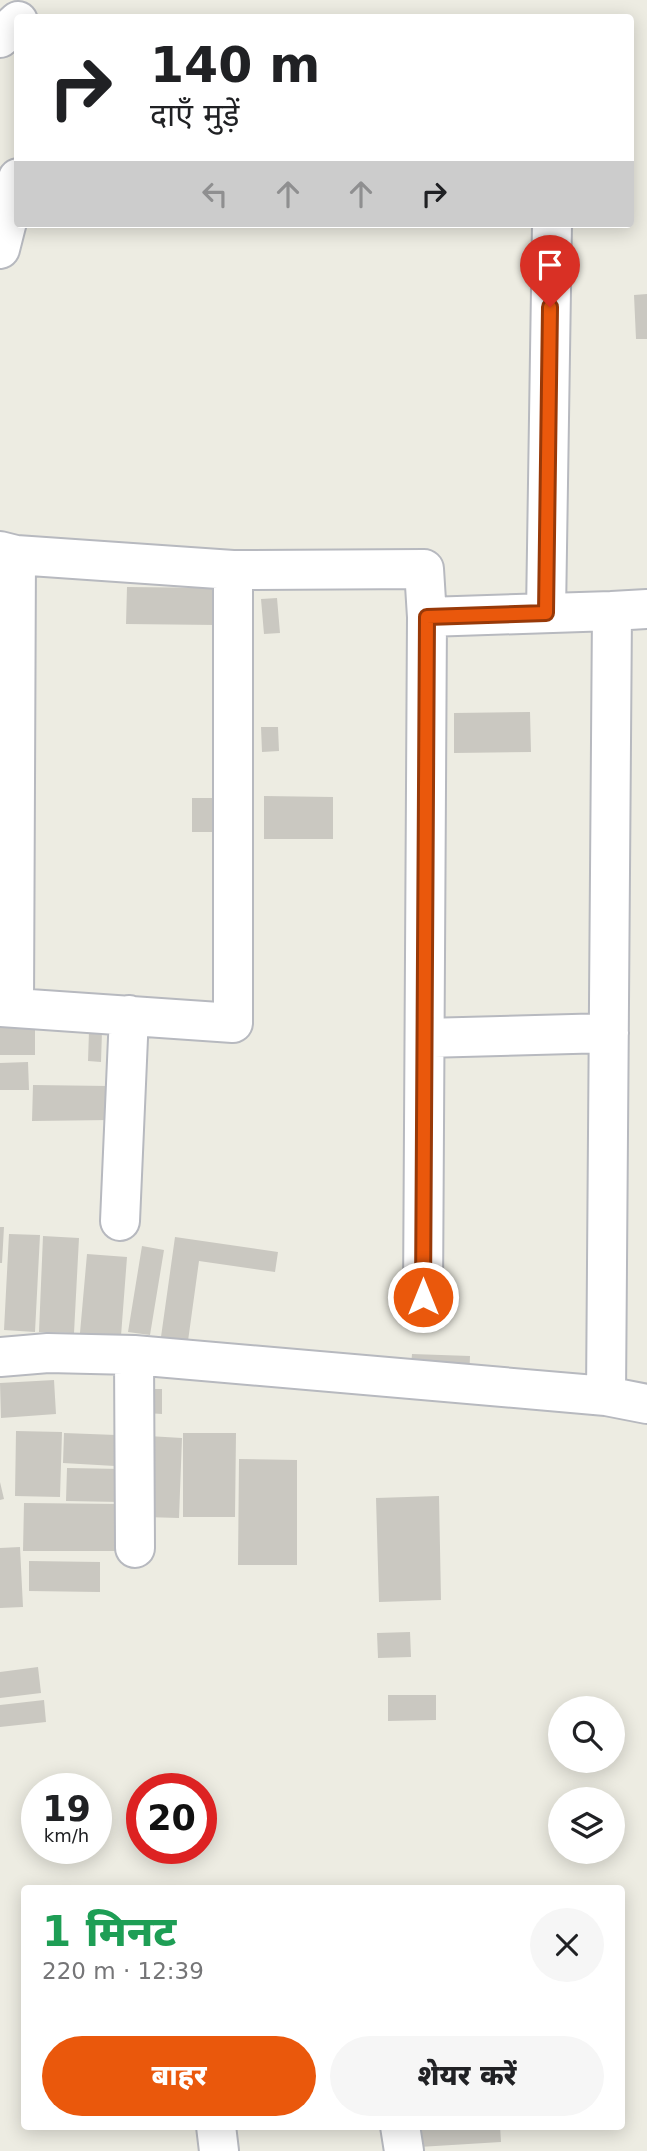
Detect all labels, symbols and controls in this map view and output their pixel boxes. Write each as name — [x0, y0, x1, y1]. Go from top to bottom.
text: 140 m — [150, 37, 320, 94]
icon: right — [35, 42, 126, 133]
text: दाएँ मुड़ें — [150, 96, 239, 134]
icon: left — [196, 175, 234, 213]
icon: ahead — [269, 175, 307, 213]
icon: ahead — [342, 175, 380, 213]
icon: right — [415, 175, 453, 213]
pin — [520, 235, 580, 307]
icon: arrive — [531, 246, 569, 284]
position arrow — [386, 1260, 460, 1334]
map controls — [548, 1696, 625, 1864]
button: search — [548, 1696, 625, 1773]
speed limit sign: 20 — [126, 1773, 217, 1864]
button: layers — [548, 1787, 625, 1864]
text: 19 — [42, 1789, 91, 1829]
text: km/h — [44, 1825, 89, 1846]
text: 1 मिनट — [42, 1907, 176, 1956]
button: close — [530, 1908, 604, 1982]
text: 220 m · 12:39 — [42, 1958, 204, 1984]
button: बाहर — [42, 2036, 316, 2116]
button: शेयर करें — [330, 2036, 604, 2116]

